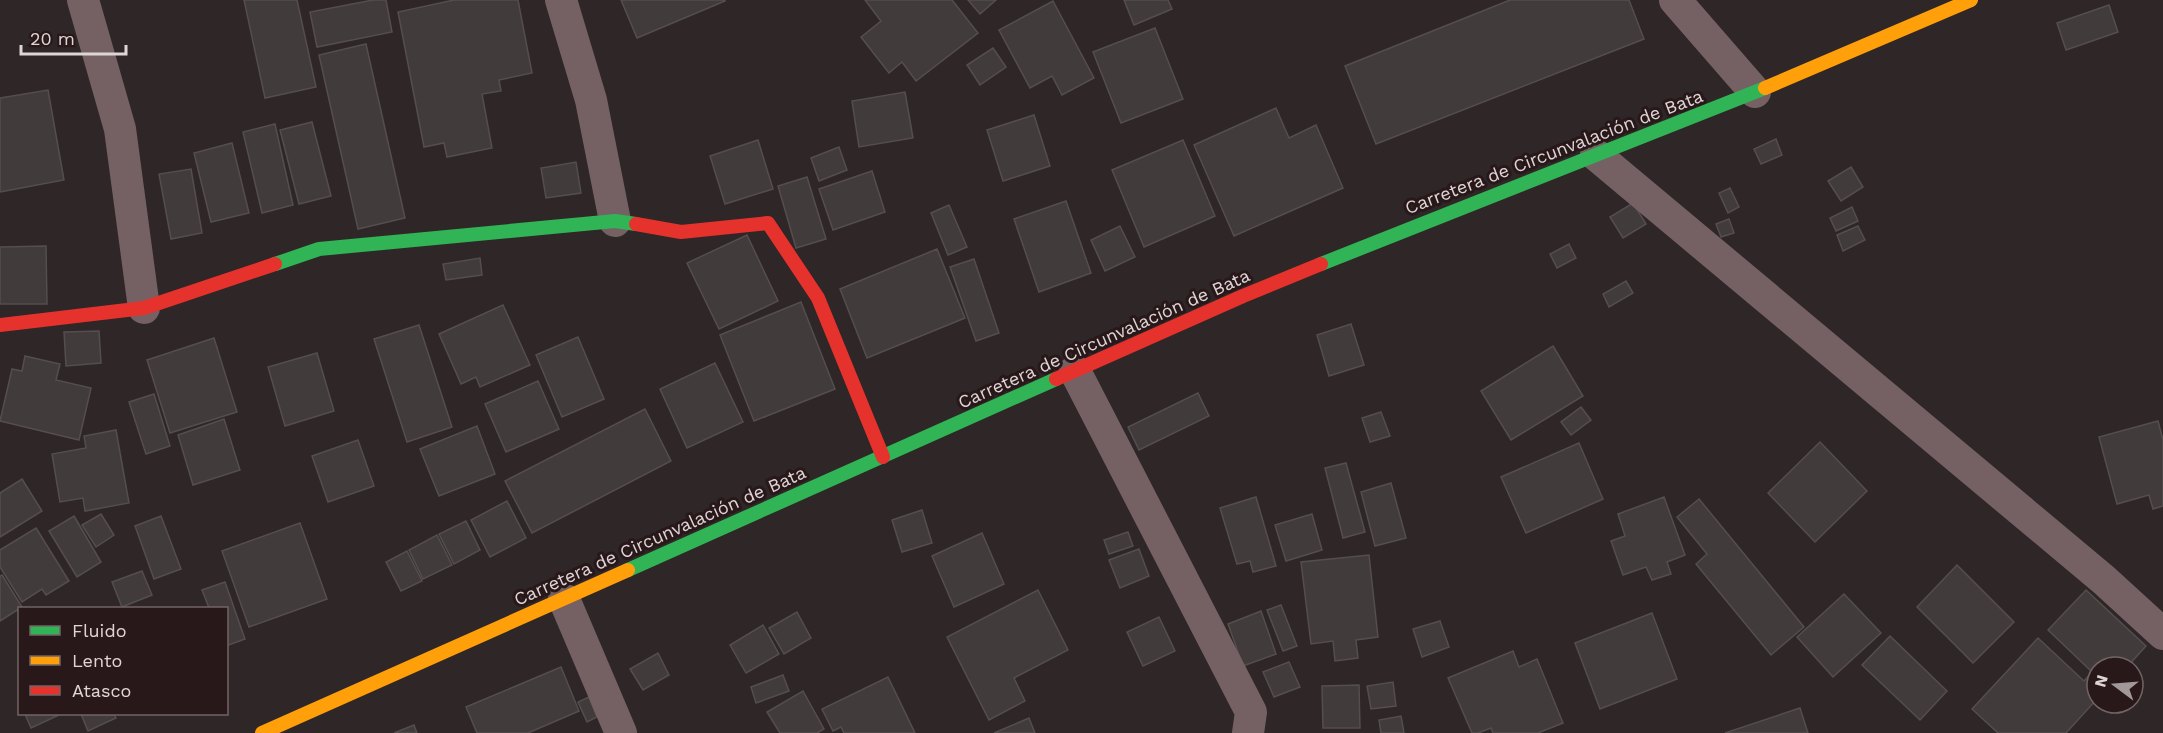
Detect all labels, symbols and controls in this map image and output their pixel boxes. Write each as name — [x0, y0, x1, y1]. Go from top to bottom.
scale bar — [21, 18, 126, 56]
text: 20 m — [30, 28, 75, 49]
street label: Carretera de Circunvalación de Bata — [1402, 85, 1706, 218]
street label: Carretera de Circunvalación de Bata — [955, 264, 1253, 413]
street label: Carretera de Circunvalación de Bata — [511, 461, 809, 610]
legend — [18, 607, 228, 715]
text: Fluido — [72, 620, 126, 641]
text: Lento — [72, 650, 122, 671]
north arrow — [2085, 655, 2145, 715]
text: N — [2090, 673, 2112, 689]
text: Atasco — [72, 680, 131, 701]

